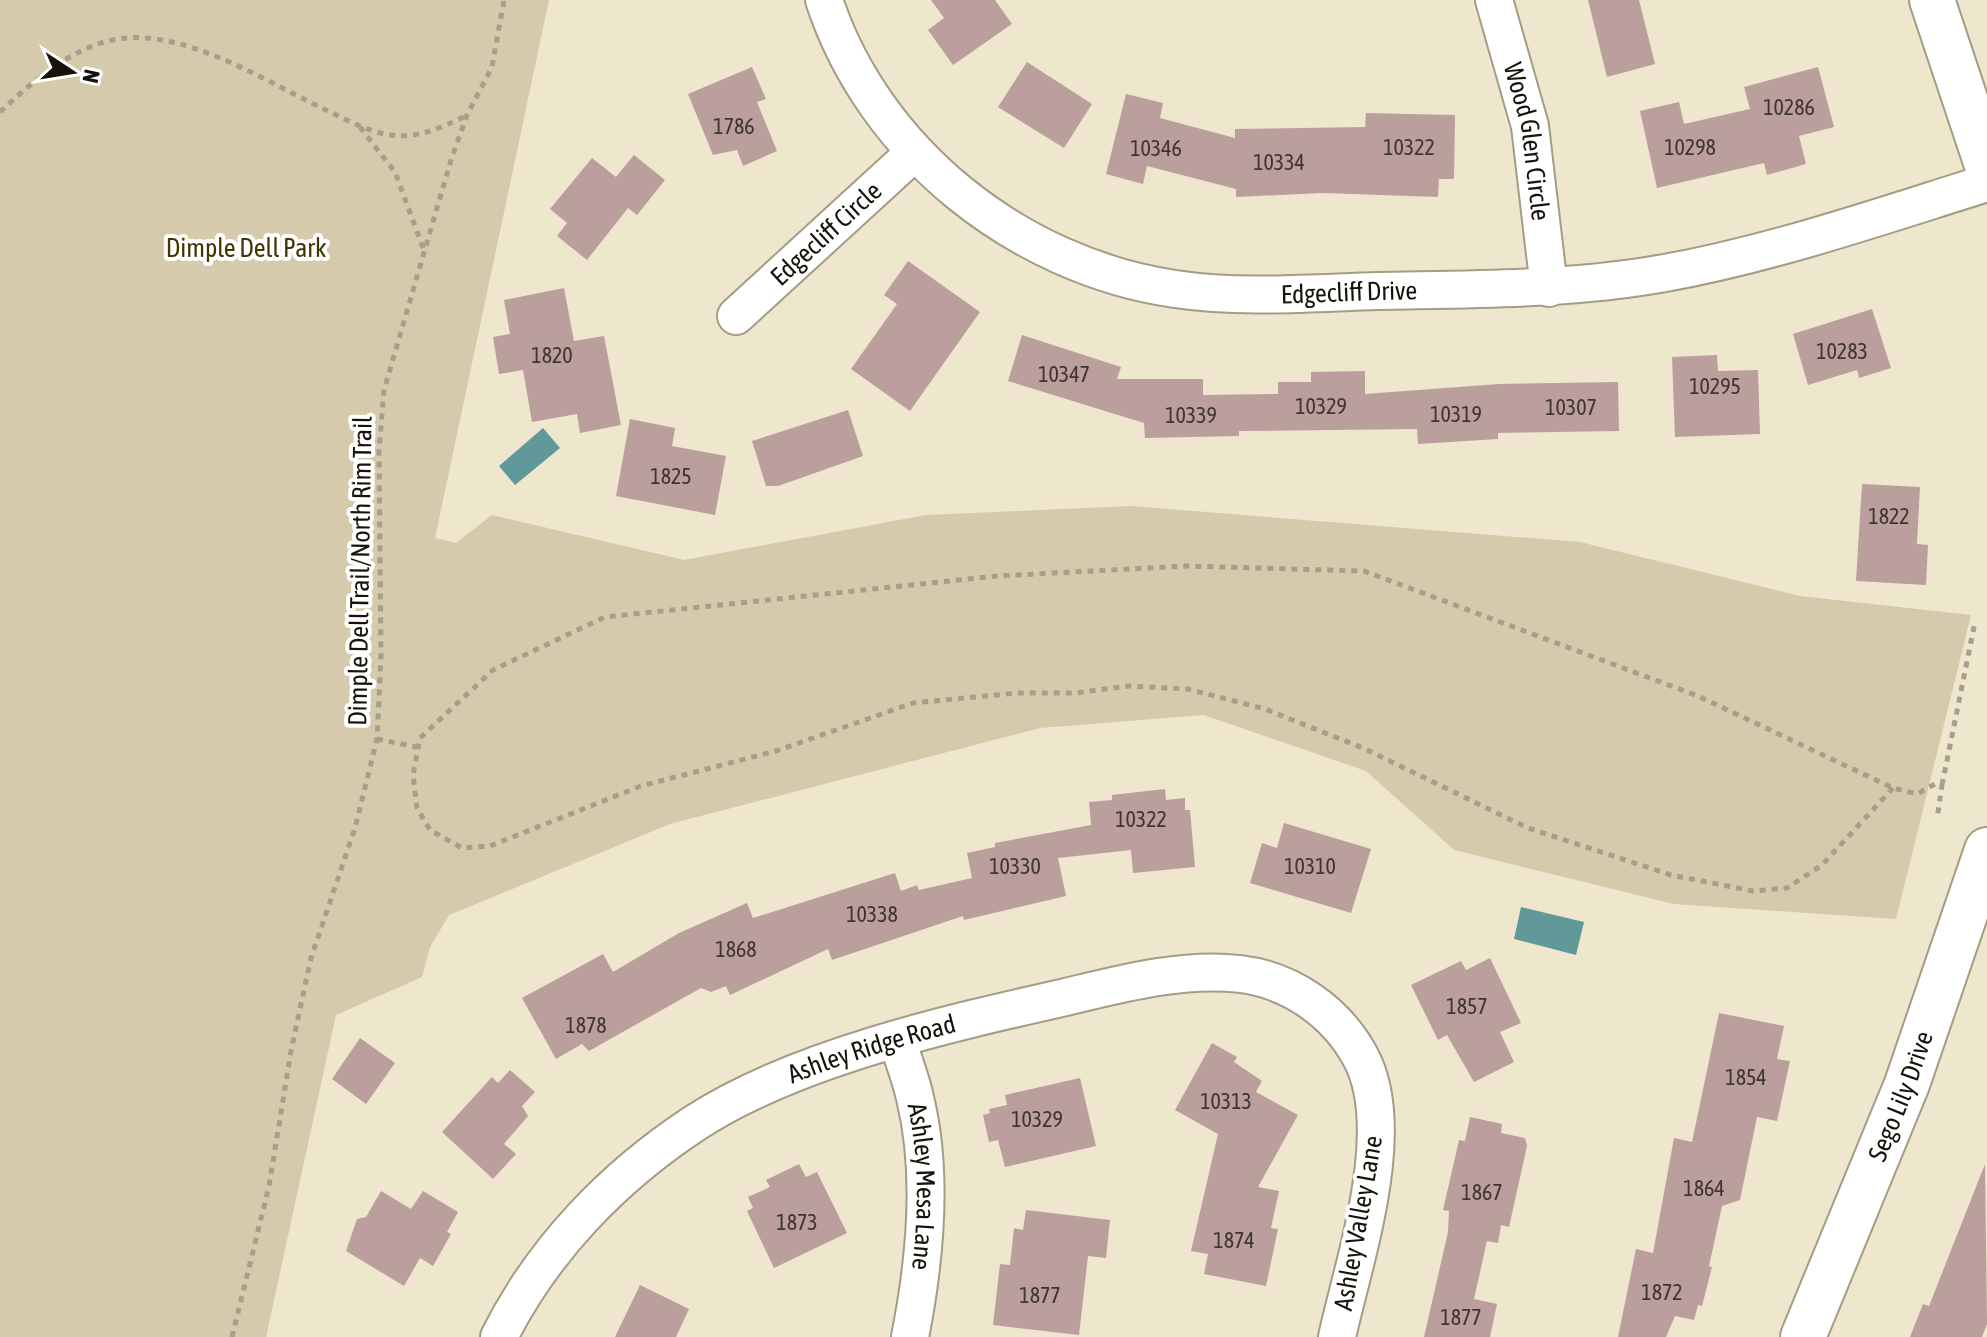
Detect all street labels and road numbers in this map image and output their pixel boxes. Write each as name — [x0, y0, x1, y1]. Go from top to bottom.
street label: Wood Glen Circle — [1498, 59, 1556, 222]
street label: Edgecliff Circle — [764, 175, 887, 292]
street label: Edgecliff Drive — [1281, 275, 1417, 309]
street label: Dimple Dell Trail/North Rim Trail — [342, 416, 378, 726]
street label: Ashley Ridge Road — [783, 1009, 959, 1089]
street label: Sego Lily Drive — [1862, 1027, 1939, 1165]
street label: Ashley Mesa Lane — [902, 1100, 941, 1272]
street label: Ashley Valley Lane — [1328, 1133, 1388, 1313]

